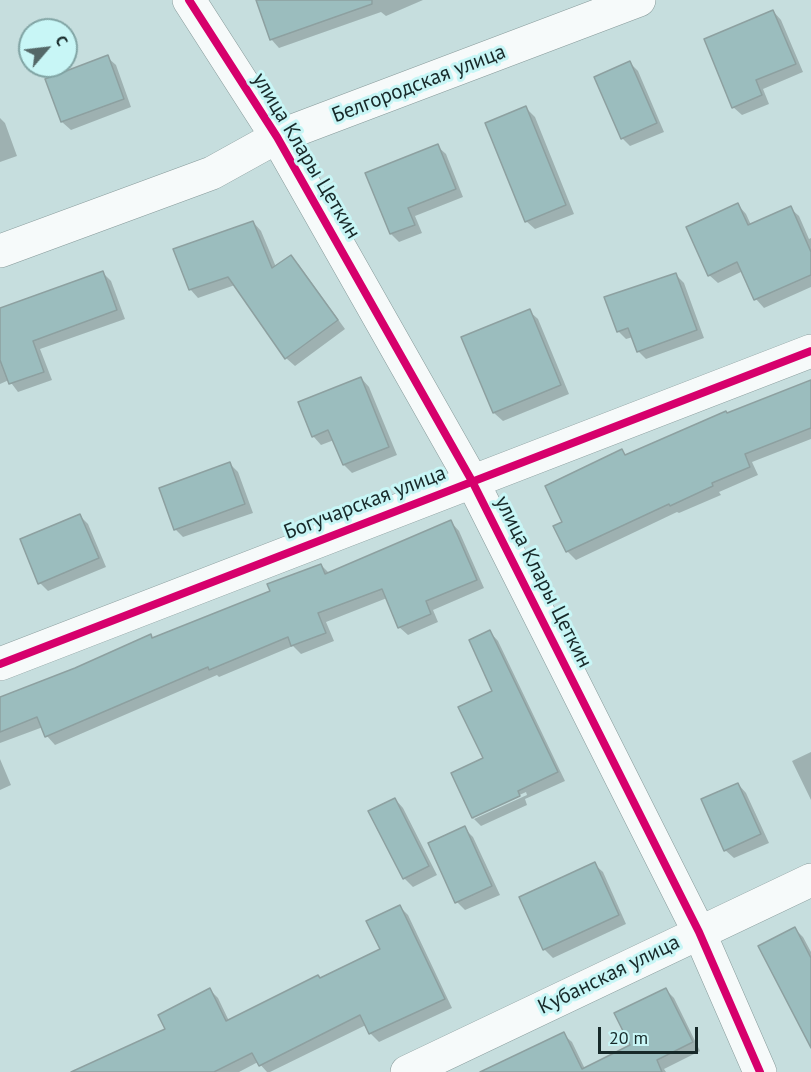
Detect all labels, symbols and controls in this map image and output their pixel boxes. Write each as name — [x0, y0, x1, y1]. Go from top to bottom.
north arrow — [18, 18, 78, 78]
text: С — [51, 32, 73, 49]
street label: Белгородская улица — [329, 39, 509, 129]
street label: улица Клары Цеткин — [246, 68, 366, 244]
street label: Богучарская улица — [280, 461, 450, 545]
street label: улица Клары Цеткин — [489, 492, 597, 672]
street label: Кубанская улица — [534, 930, 684, 1020]
scale bar — [601, 1015, 702, 1053]
text: 20 m — [609, 1026, 648, 1049]

